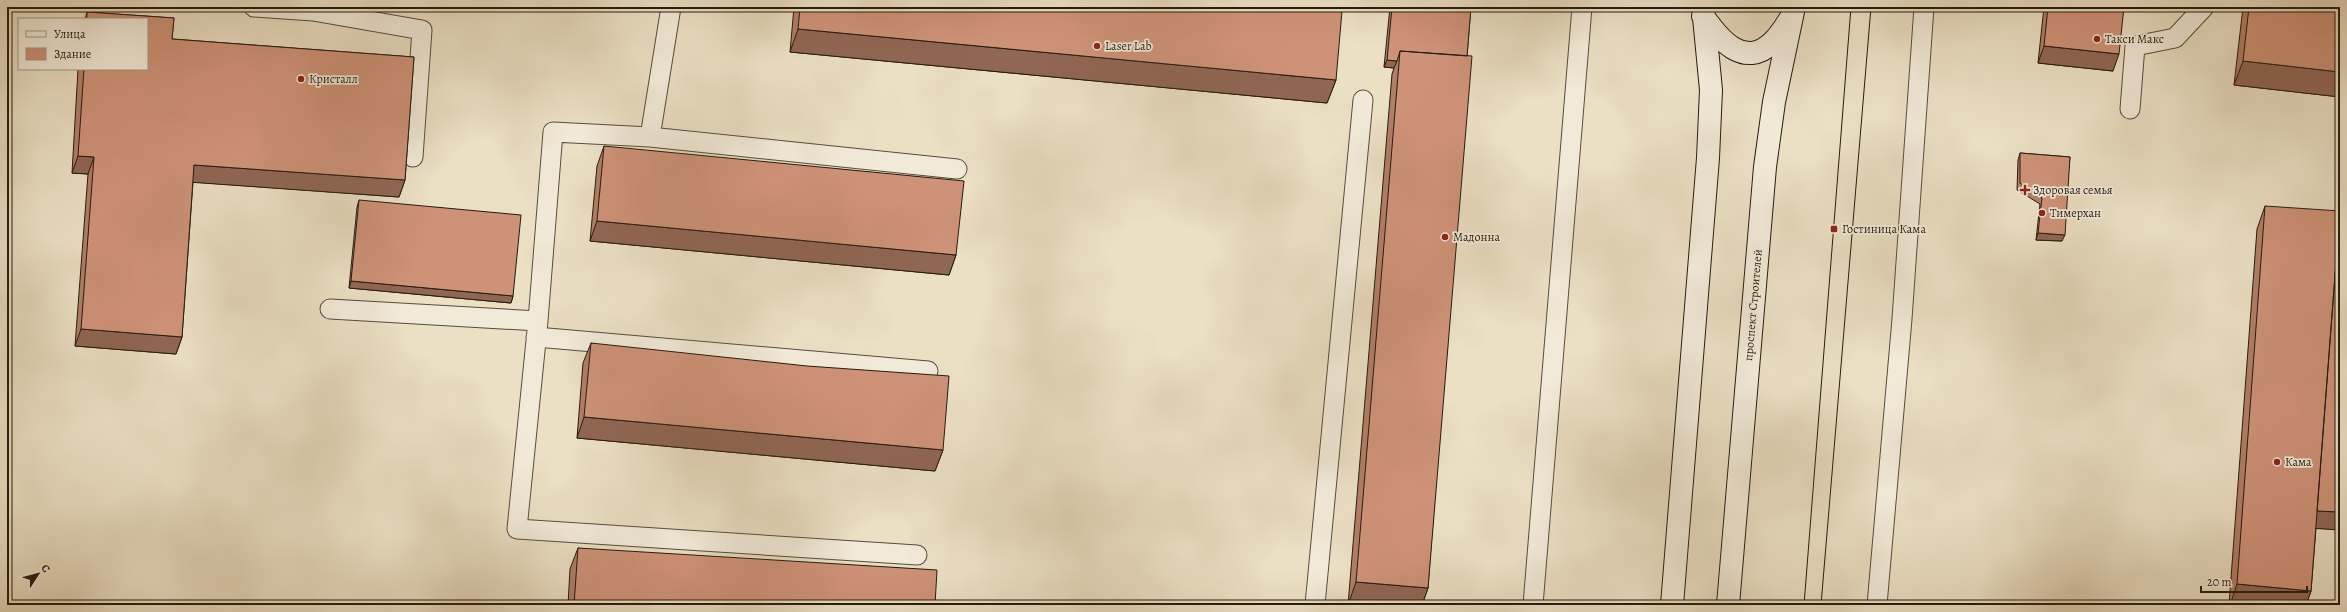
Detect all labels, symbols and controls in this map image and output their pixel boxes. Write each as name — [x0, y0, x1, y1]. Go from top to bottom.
legend — [18, 18, 148, 70]
text: Улица — [54, 26, 86, 42]
place label: Такси Макс — [2105, 31, 2164, 47]
marker: Такси Макс — [2092, 34, 2102, 44]
place label: Laser Lab — [1105, 38, 1152, 54]
marker: Laser Lab — [1092, 41, 1102, 51]
text: Здание — [54, 46, 91, 62]
place label: Кристалл — [309, 71, 358, 87]
marker: Кристалл — [296, 74, 306, 84]
place label: Здоровая семья — [2033, 182, 2113, 198]
marker: Здоровая семья — [2020, 185, 2030, 195]
place label: Тимерхан — [2050, 205, 2101, 221]
marker: Тимерхан — [2037, 208, 2047, 218]
place label: Гостиница Кама — [1842, 221, 1926, 237]
marker: Гостиница Кама — [1829, 224, 1839, 234]
place label: Мадонна — [1453, 229, 1501, 245]
marker: Мадонна — [1440, 232, 1450, 242]
street label: проспект Строителей — [1740, 248, 1766, 362]
place label: Кама — [2285, 454, 2312, 470]
marker: Кама — [2272, 457, 2282, 467]
north arrow — [18, 554, 58, 594]
text: С — [38, 561, 54, 576]
scale bar — [2201, 568, 2307, 594]
text: 20 m — [2207, 574, 2231, 590]

